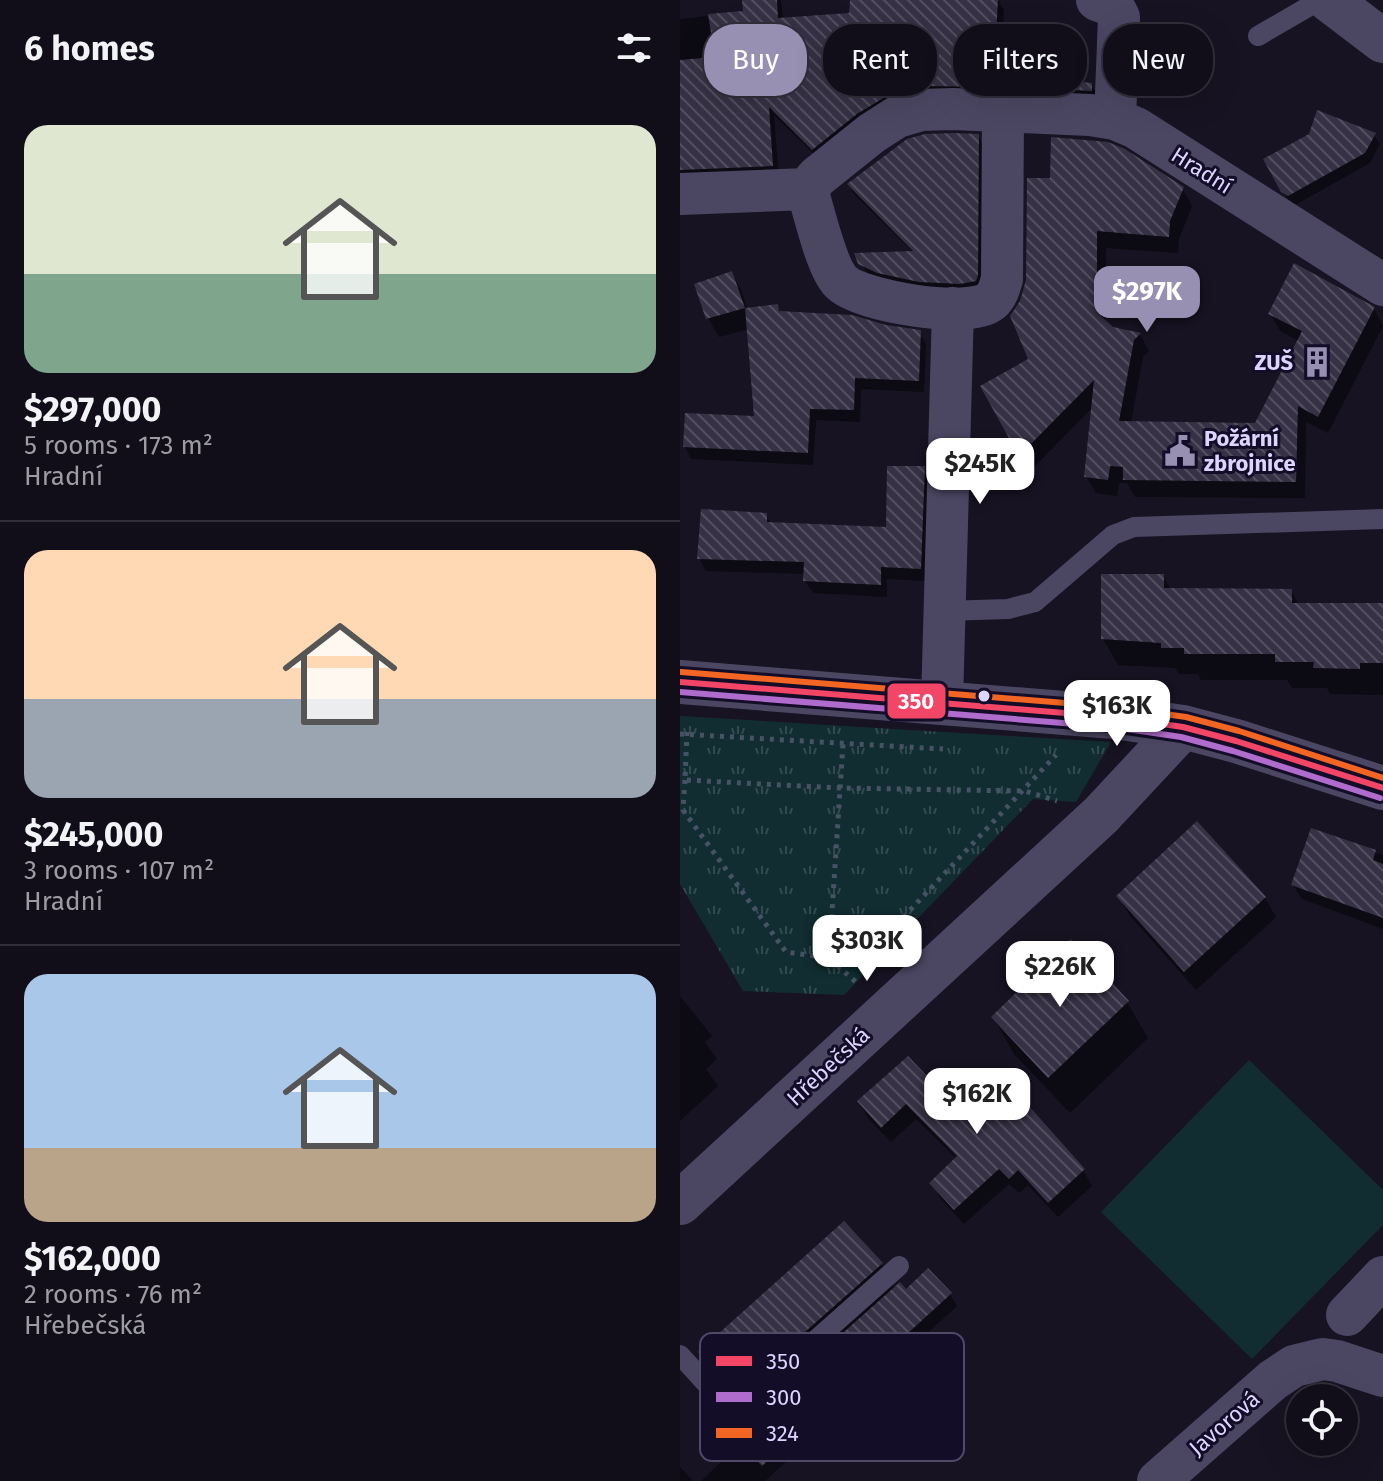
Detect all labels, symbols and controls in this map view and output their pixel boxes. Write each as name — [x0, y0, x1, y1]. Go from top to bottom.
chip: Buy — [704, 24, 807, 96]
chip: Rent — [823, 24, 937, 96]
chip: Filters — [953, 24, 1087, 96]
chip: New — [1103, 24, 1213, 96]
icon: filters — [612, 26, 656, 70]
text: 6 homes — [24, 28, 155, 69]
street label: Hradní — [1166, 141, 1237, 200]
icon: home — [268, 177, 412, 321]
pin: $297K — [1091, 266, 1203, 334]
text: $297K — [1112, 276, 1182, 307]
building icon: ZUŠ — [1300, 345, 1334, 379]
place label: ZUŠ — [1254, 348, 1293, 376]
text: $297,000 — [24, 389, 161, 430]
place label: Požární zbrojnice — [1204, 425, 1296, 477]
text: 5 rooms · 173 m² — [24, 430, 213, 461]
public building icon: Požární zbrojnice — [1163, 434, 1197, 468]
pin: $245K — [924, 438, 1036, 506]
text: $245K — [944, 448, 1016, 479]
text: Hradní — [24, 461, 103, 492]
icon: home — [268, 602, 412, 746]
pin: $163K — [1061, 680, 1173, 748]
line badge: 350 — [886, 682, 947, 720]
text: 350 — [897, 688, 934, 715]
unlabelled marker — [976, 688, 992, 704]
text: $163K — [1082, 690, 1152, 721]
text: $245,000 — [24, 814, 163, 855]
text: 3 rooms · 107 m² — [24, 855, 214, 886]
text: Hradní — [24, 886, 103, 917]
pin: $303K — [811, 915, 923, 983]
text: $303K — [831, 925, 903, 956]
pin: $226K — [1004, 941, 1116, 1009]
text: $226K — [1024, 951, 1096, 982]
street label: Hřebečská — [781, 1021, 875, 1112]
icon: home — [268, 1026, 412, 1170]
pin: $162K — [921, 1068, 1033, 1136]
text: $162K — [942, 1078, 1012, 1109]
text: $162,000 — [24, 1238, 161, 1279]
text: 2 rooms · 76 m² — [24, 1279, 202, 1310]
text: Hřebečská — [24, 1310, 146, 1341]
legend — [700, 1333, 964, 1461]
text: 350 — [766, 1348, 800, 1375]
text: 300 — [766, 1384, 802, 1411]
map controls — [1286, 1384, 1358, 1456]
button: locate — [1286, 1384, 1358, 1456]
street label: Javorová — [1183, 1385, 1265, 1461]
text: 324 — [766, 1420, 799, 1447]

